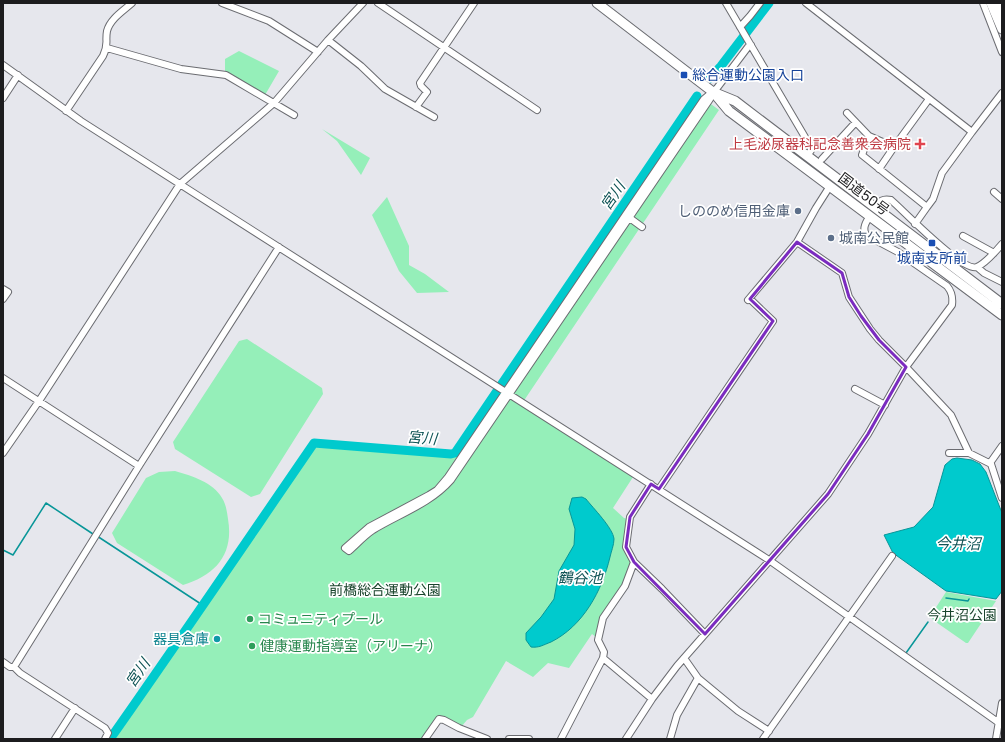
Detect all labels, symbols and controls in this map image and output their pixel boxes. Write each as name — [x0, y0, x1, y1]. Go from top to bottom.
place label: 総合運動公園入口 — [692, 65, 804, 85]
marker: 総合運動公園入口 — [679, 70, 689, 80]
place label: 上毛泌尿器科記念善衆会病院 — [729, 134, 911, 154]
marker: 上毛泌尿器科記念善衆会病院 — [914, 138, 926, 150]
street label: 国道50号 — [834, 168, 894, 220]
water label: 宮川 — [595, 176, 631, 214]
place label: しののめ信用金庫 — [678, 201, 790, 221]
marker: しののめ信用金庫 — [793, 206, 803, 216]
place label: 城南公民館 — [839, 228, 909, 248]
marker: 城南公民館 — [826, 233, 836, 243]
marker: 城南支所前 — [927, 238, 937, 248]
place label: 城南支所前 — [897, 248, 967, 268]
water label: 宮川 — [406, 426, 440, 449]
water label: 今井沼 — [935, 533, 982, 554]
water label: 鶴谷池 — [557, 567, 604, 588]
park label: 前橋総合運動公園 — [329, 580, 441, 600]
park label: 今井沼公園 — [927, 605, 997, 625]
place label: コミュニティプール — [258, 609, 383, 629]
marker: コミュニティプール — [245, 614, 255, 624]
place label: 器具倉庫 — [153, 629, 209, 649]
marker: 器具倉庫 — [212, 634, 222, 644]
place label: 健康運動指導室（アリーナ） — [260, 636, 442, 656]
marker: 健康運動指導室（アリーナ） — [247, 641, 257, 651]
water label: 宮川 — [120, 653, 156, 691]

